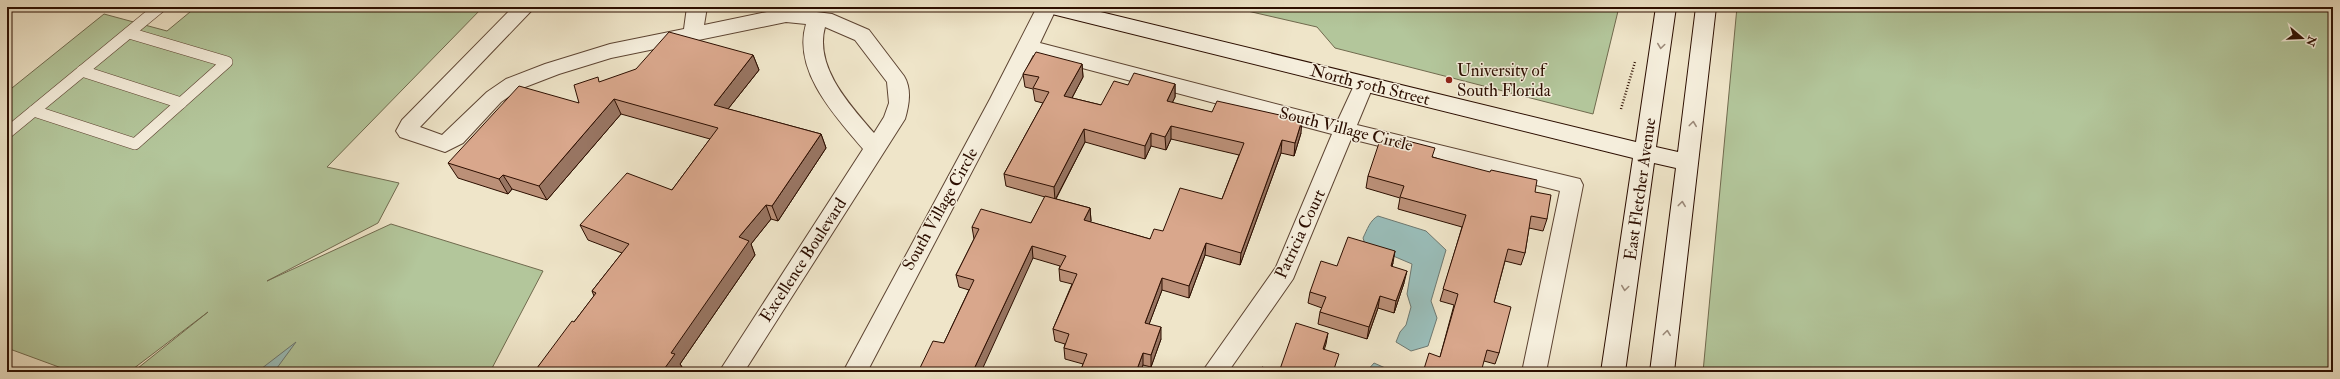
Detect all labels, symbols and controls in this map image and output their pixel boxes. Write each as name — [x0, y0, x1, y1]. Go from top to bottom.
north arrow — [2282, 18, 2322, 58]
text: N — [2303, 33, 2319, 49]
one-way arrow — [1657, 43, 1666, 49]
street label: North 50th Street — [1308, 60, 1432, 110]
place label: University of South Florida — [1457, 60, 1552, 101]
marker: University of South Florida — [1444, 75, 1454, 85]
street label: South Village Circle — [1277, 102, 1415, 156]
street label: East Fletcher Avenue — [1620, 116, 1660, 262]
one-way arrow — [1688, 121, 1697, 127]
street label: South Village Circle — [898, 144, 982, 274]
street label: Patricia Court — [1270, 186, 1330, 282]
street label: Excellence Boulevard — [755, 193, 851, 326]
one-way arrow — [1678, 201, 1687, 207]
one-way arrow — [1621, 285, 1630, 291]
one-way arrow — [1662, 330, 1671, 336]

